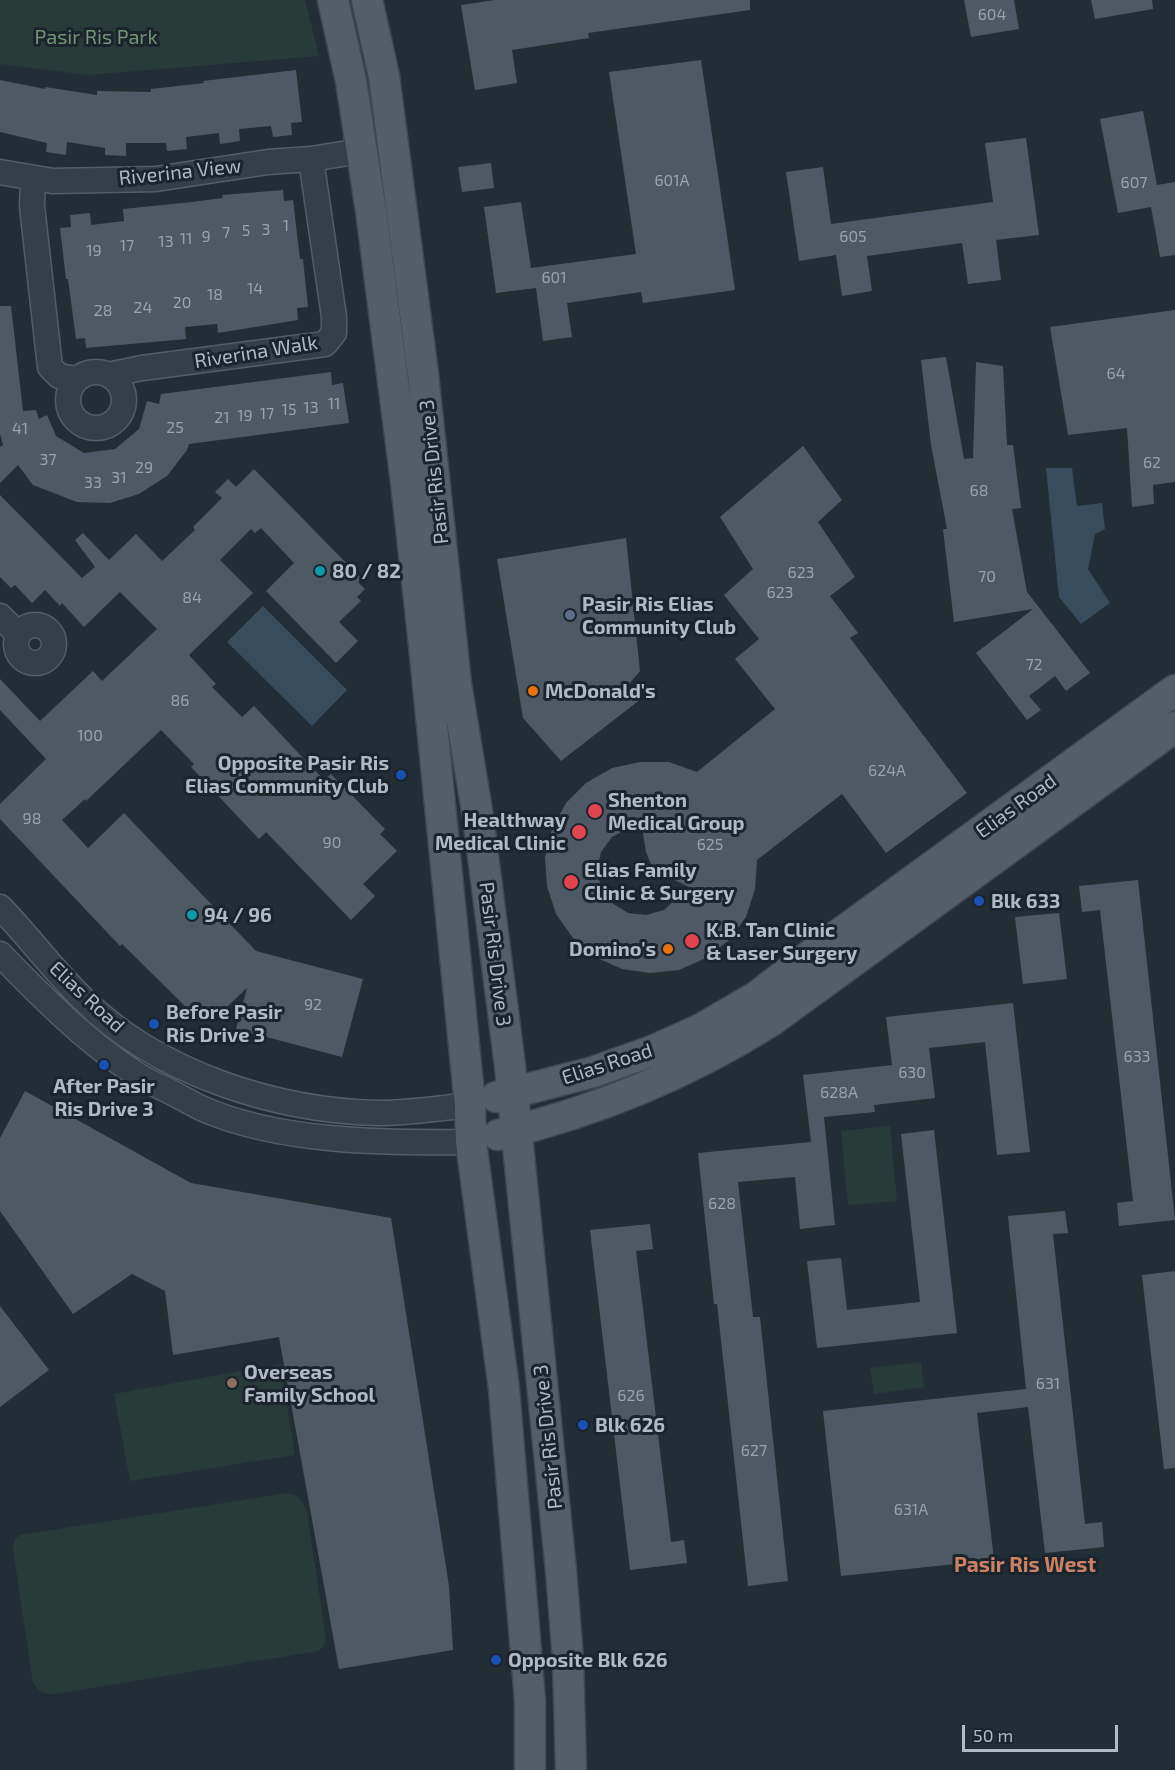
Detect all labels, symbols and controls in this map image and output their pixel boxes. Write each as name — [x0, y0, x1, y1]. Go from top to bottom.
house number: 604 — [978, 5, 1006, 25]
park label: Pasir Ris Park — [34, 25, 158, 49]
street label: Riverina View — [118, 154, 242, 190]
house number: 601A — [654, 171, 690, 191]
house number: 607 — [1121, 173, 1147, 193]
house number: 1 — [283, 216, 289, 236]
house number: 3 — [262, 220, 270, 240]
house number: 5 — [242, 221, 250, 241]
house number: 7 — [222, 223, 230, 243]
house number: 9 — [201, 227, 211, 247]
house number: 605 — [839, 227, 867, 247]
house number: 11 — [180, 229, 192, 249]
house number: 13 — [158, 232, 174, 252]
house number: 17 — [120, 236, 134, 256]
house number: 19 — [86, 241, 102, 261]
house number: 601 — [541, 268, 567, 288]
house number: 14 — [247, 279, 263, 299]
house number: 18 — [207, 285, 223, 305]
house number: 20 — [173, 293, 191, 313]
house number: 24 — [134, 298, 152, 318]
house number: 28 — [94, 301, 112, 321]
street label: Riverina Walk — [193, 330, 319, 374]
house number: 64 — [1107, 364, 1125, 384]
house number: 11 — [328, 394, 340, 414]
house number: 13 — [303, 398, 319, 418]
street label: Pasir Ris Drive 3 — [414, 398, 454, 546]
house number: 15 — [282, 400, 296, 420]
house number: 17 — [260, 404, 274, 424]
house number: 19 — [237, 406, 253, 426]
house number: 21 — [214, 408, 230, 428]
house number: 25 — [166, 418, 184, 438]
house number: 41 — [12, 419, 28, 439]
house number: 37 — [39, 450, 57, 470]
house number: 62 — [1143, 453, 1161, 473]
house number: 29 — [135, 458, 153, 478]
house number: 31 — [111, 468, 127, 488]
house number: 33 — [84, 473, 102, 493]
house number: 68 — [970, 481, 988, 501]
place label: 80 / 82 — [332, 559, 401, 583]
house number: 623 — [787, 563, 815, 583]
marker: 80 / 82 — [313, 564, 327, 578]
house number: 70 — [978, 567, 996, 587]
house number: 623 — [766, 583, 794, 603]
house number: 84 — [182, 588, 202, 608]
place label: Pasir Ris Elias Community Club — [582, 592, 736, 639]
marker: Pasir Ris Elias Community Club — [563, 608, 577, 622]
house number: 72 — [1025, 655, 1043, 675]
place label: McDonald's — [545, 679, 656, 703]
marker: McDonald's — [526, 684, 540, 698]
house number: 86 — [171, 691, 189, 711]
house number: 100 — [77, 726, 103, 746]
place label: Opposite Pasir Ris Elias Community Club — [185, 751, 389, 798]
house number: 624A — [868, 761, 906, 781]
marker: Opposite Pasir Ris Elias Community Club — [394, 768, 408, 782]
street label: Elias Road — [971, 769, 1061, 843]
place label: Shenton Medical Group — [608, 788, 744, 835]
marker: Shenton Medical Group — [586, 802, 604, 820]
place label: Healthway Medical Clinic — [435, 808, 566, 855]
house number: 98 — [23, 809, 41, 829]
marker: Healthway Medical Clinic — [570, 823, 588, 841]
house number: 90 — [323, 833, 341, 853]
house number: 625 — [697, 835, 723, 855]
place label: Elias Family Clinic & Surgery — [584, 858, 734, 905]
marker: Elias Family Clinic & Surgery — [562, 873, 580, 891]
street label: Pasir Ris Drive 3 — [474, 880, 516, 1028]
place label: Blk 633 — [991, 889, 1060, 913]
marker: Blk 633 — [972, 894, 986, 908]
place label: 94 / 96 — [204, 903, 272, 927]
marker: 94 / 96 — [185, 908, 199, 922]
place label: K.B. Tan Clinic & Laser Surgery — [706, 918, 857, 965]
marker: K.B. Tan Clinic & Laser Surgery — [683, 932, 701, 950]
place label: Domino's — [569, 937, 656, 961]
marker: Domino's — [661, 942, 675, 956]
street label: Elias Road — [45, 956, 129, 1038]
house number: 92 — [304, 995, 322, 1015]
place label: Before Pasir Ris Drive 3 — [166, 1000, 282, 1047]
marker: Before Pasir Ris Drive 3 — [147, 1017, 161, 1031]
street label: Elias Road — [559, 1038, 655, 1090]
house number: 633 — [1124, 1047, 1150, 1067]
marker: After Pasir Ris Drive 3 — [97, 1058, 111, 1072]
house number: 630 — [898, 1063, 926, 1083]
place label: After Pasir Ris Drive 3 — [53, 1074, 155, 1121]
house number: 628A — [820, 1083, 858, 1103]
house number: 628 — [708, 1194, 736, 1214]
place label: Overseas Family School — [244, 1360, 375, 1407]
street label: Pasir Ris Drive 3 — [528, 1363, 568, 1511]
house number: 631 — [1036, 1374, 1060, 1394]
marker: Overseas Family School — [225, 1376, 239, 1390]
house number: 626 — [617, 1386, 645, 1406]
place label: Blk 626 — [595, 1413, 665, 1437]
marker: Blk 626 — [576, 1418, 590, 1432]
house number: 627 — [741, 1441, 767, 1461]
house number: 631A — [894, 1500, 928, 1520]
district label: Pasir Ris West — [954, 1552, 1096, 1578]
place label: Opposite Blk 626 — [508, 1648, 668, 1672]
marker: Opposite Blk 626 — [489, 1653, 503, 1667]
scale bar — [965, 1713, 1121, 1751]
text: 50 m — [973, 1724, 1013, 1746]

